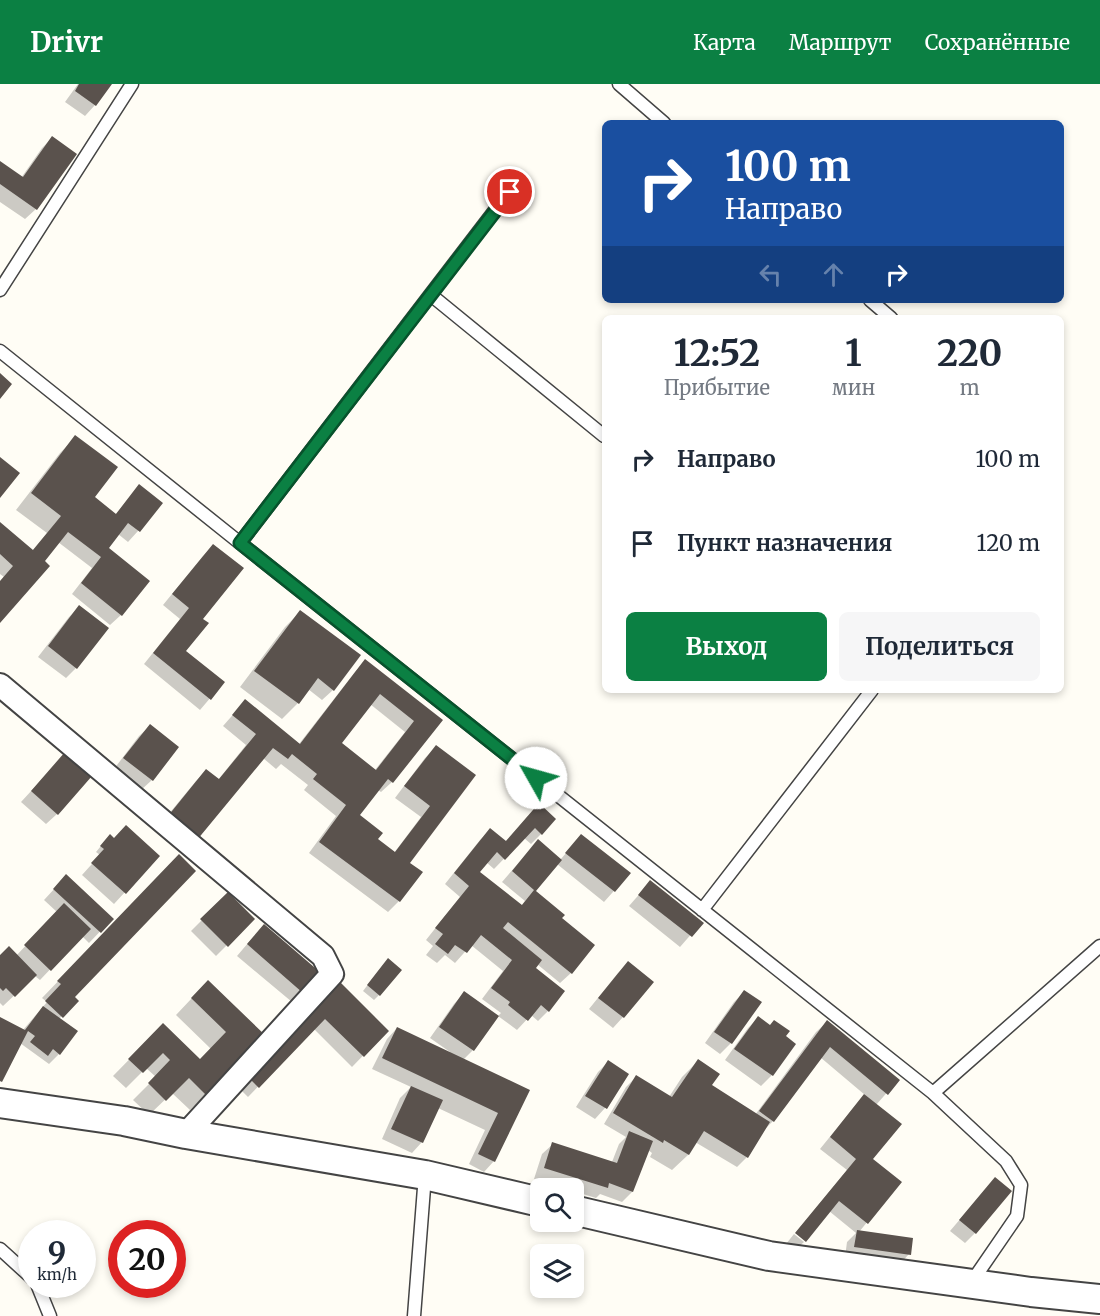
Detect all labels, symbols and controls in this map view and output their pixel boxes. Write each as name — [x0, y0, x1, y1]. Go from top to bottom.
text: Drivr — [30, 24, 103, 60]
text: Карта — [693, 29, 756, 56]
text: Маршрут — [789, 29, 892, 56]
text: Сохранённые — [925, 29, 1070, 56]
text: 100 m — [725, 140, 851, 192]
icon: right — [626, 144, 704, 222]
pin — [484, 166, 535, 217]
icon: arrive — [493, 175, 526, 208]
text: Направо — [725, 192, 842, 226]
icon: left — [754, 258, 787, 291]
icon: ahead — [817, 258, 850, 291]
icon: right — [880, 258, 913, 291]
text: 12:52 — [673, 331, 760, 376]
text: 1 — [845, 331, 862, 376]
text: 220 — [937, 331, 1002, 376]
text: Прибытие — [664, 375, 770, 400]
text: мин — [832, 375, 875, 400]
text: m — [960, 375, 980, 400]
icon: right — [626, 443, 659, 476]
text: Направо — [677, 445, 776, 473]
text: 100 m — [975, 445, 1040, 473]
icon: arrive — [626, 527, 659, 560]
text: Пункт назначения — [677, 529, 892, 557]
text: 120 m — [976, 529, 1040, 557]
button: Выход — [626, 612, 827, 681]
button: Поделиться — [839, 612, 1040, 681]
position arrow — [504, 746, 568, 810]
map controls — [530, 1178, 584, 1298]
button: search — [530, 1178, 584, 1232]
speed limit sign: 20 — [108, 1220, 186, 1298]
text: 9 — [48, 1233, 66, 1271]
button: layers — [530, 1244, 584, 1298]
text: km/h — [37, 1265, 77, 1284]

